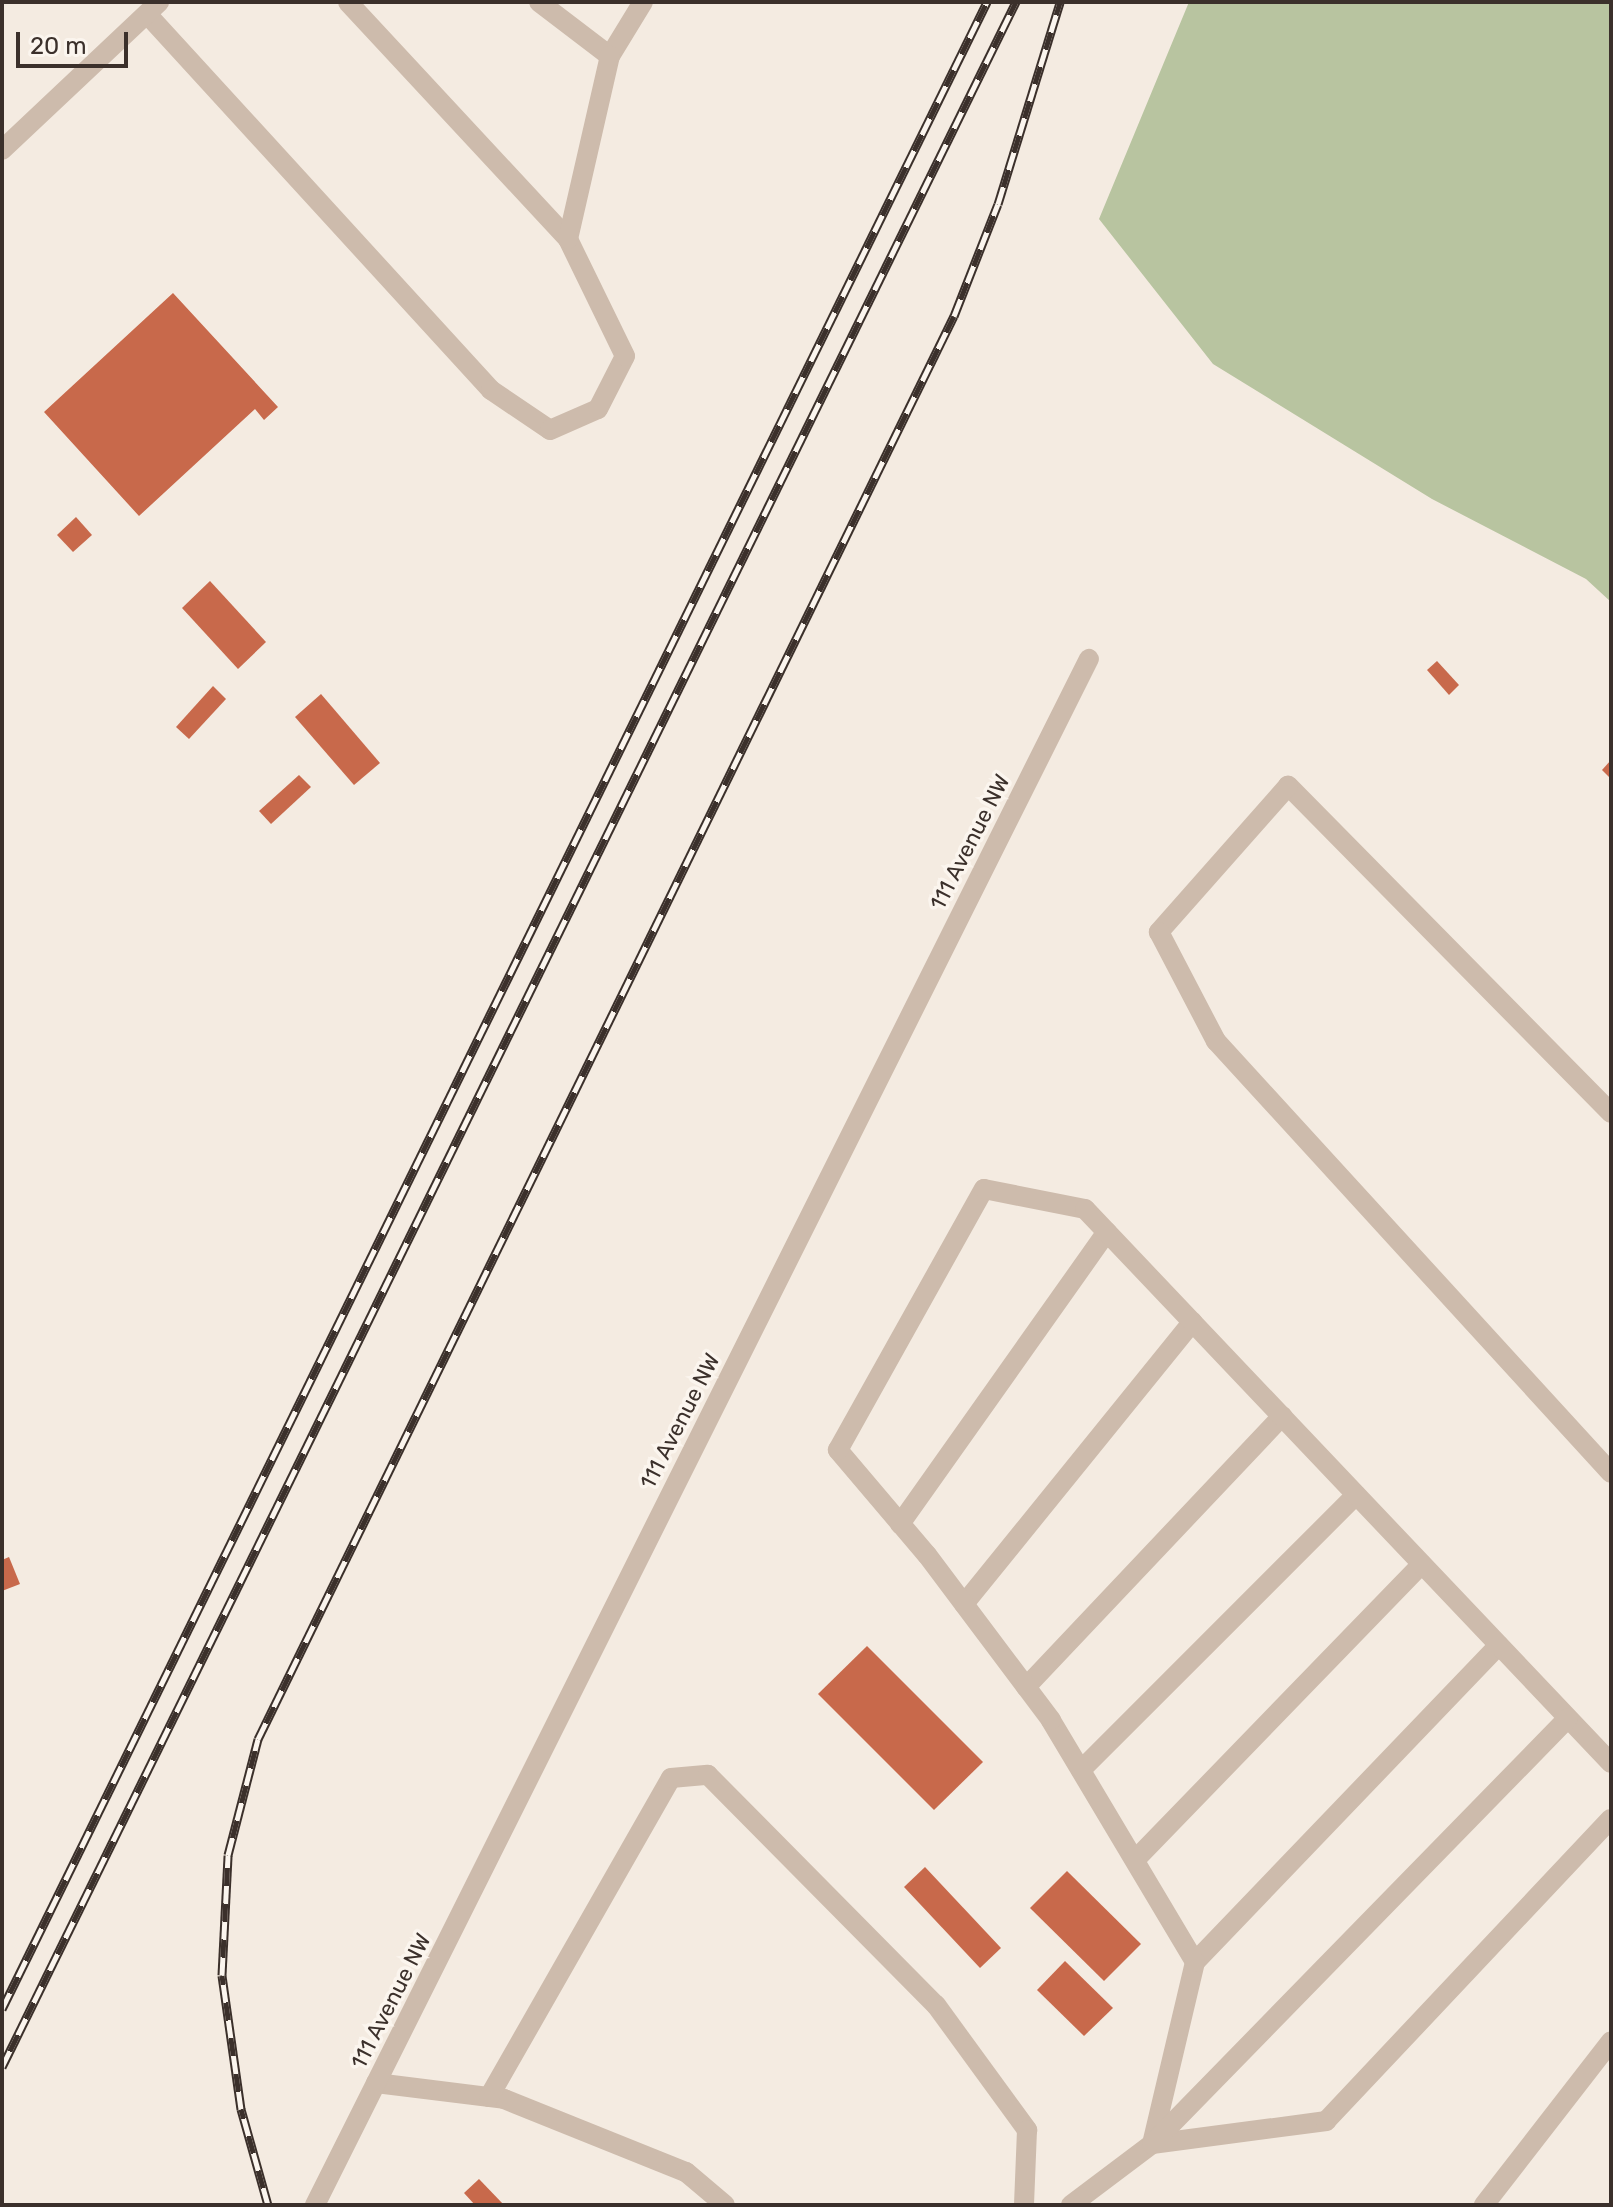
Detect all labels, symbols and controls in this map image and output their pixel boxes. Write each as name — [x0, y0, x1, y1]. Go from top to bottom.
scale bar — [20, 16, 132, 66]
text: 20 m — [30, 32, 87, 60]
street label: 111 Avenue NW — [924, 770, 1016, 914]
street label: 111 Avenue NW — [634, 1349, 726, 1493]
street label: 111 Avenue NW — [345, 1929, 437, 2073]

